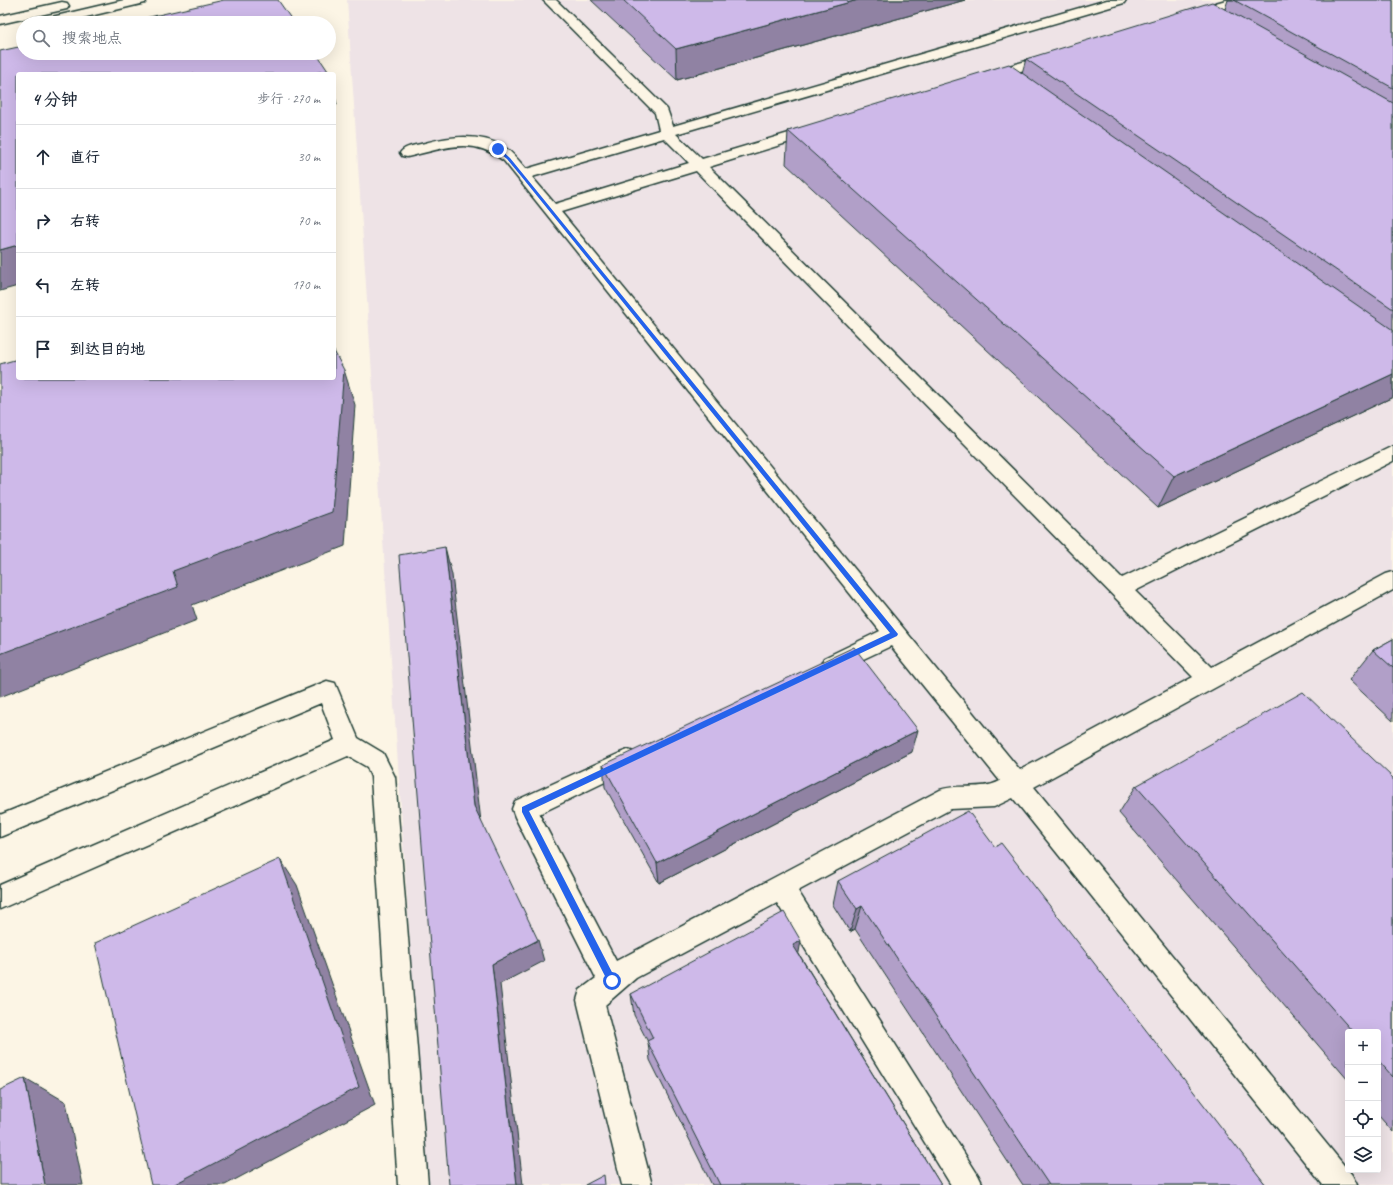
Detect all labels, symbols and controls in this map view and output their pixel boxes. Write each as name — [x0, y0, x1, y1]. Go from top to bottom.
search box — [16, 16, 336, 60]
icon: search — [30, 27, 52, 49]
text: 搜索地点 — [62, 29, 122, 48]
text: 4 分钟 — [32, 89, 78, 110]
text: 步行 · 270 m — [257, 91, 320, 107]
route end — [489, 140, 507, 158]
icon: ahead — [32, 146, 54, 168]
text: 直行 — [70, 148, 100, 167]
text: 30 m — [298, 149, 320, 165]
icon: right — [32, 210, 54, 232]
text: 右转 — [70, 212, 100, 231]
text: 70 m — [298, 213, 320, 229]
icon: left — [32, 274, 54, 296]
text: 左转 — [70, 276, 100, 295]
text: 170 m — [292, 277, 320, 293]
icon: arrive — [32, 338, 54, 360]
text: 到达目的地 — [70, 340, 145, 359]
route start — [603, 972, 621, 990]
map controls — [1345, 1029, 1381, 1173]
button: + — [1345, 1029, 1381, 1065]
button: − — [1345, 1065, 1381, 1101]
button: locate — [1345, 1101, 1381, 1137]
button: layers — [1345, 1137, 1381, 1173]

